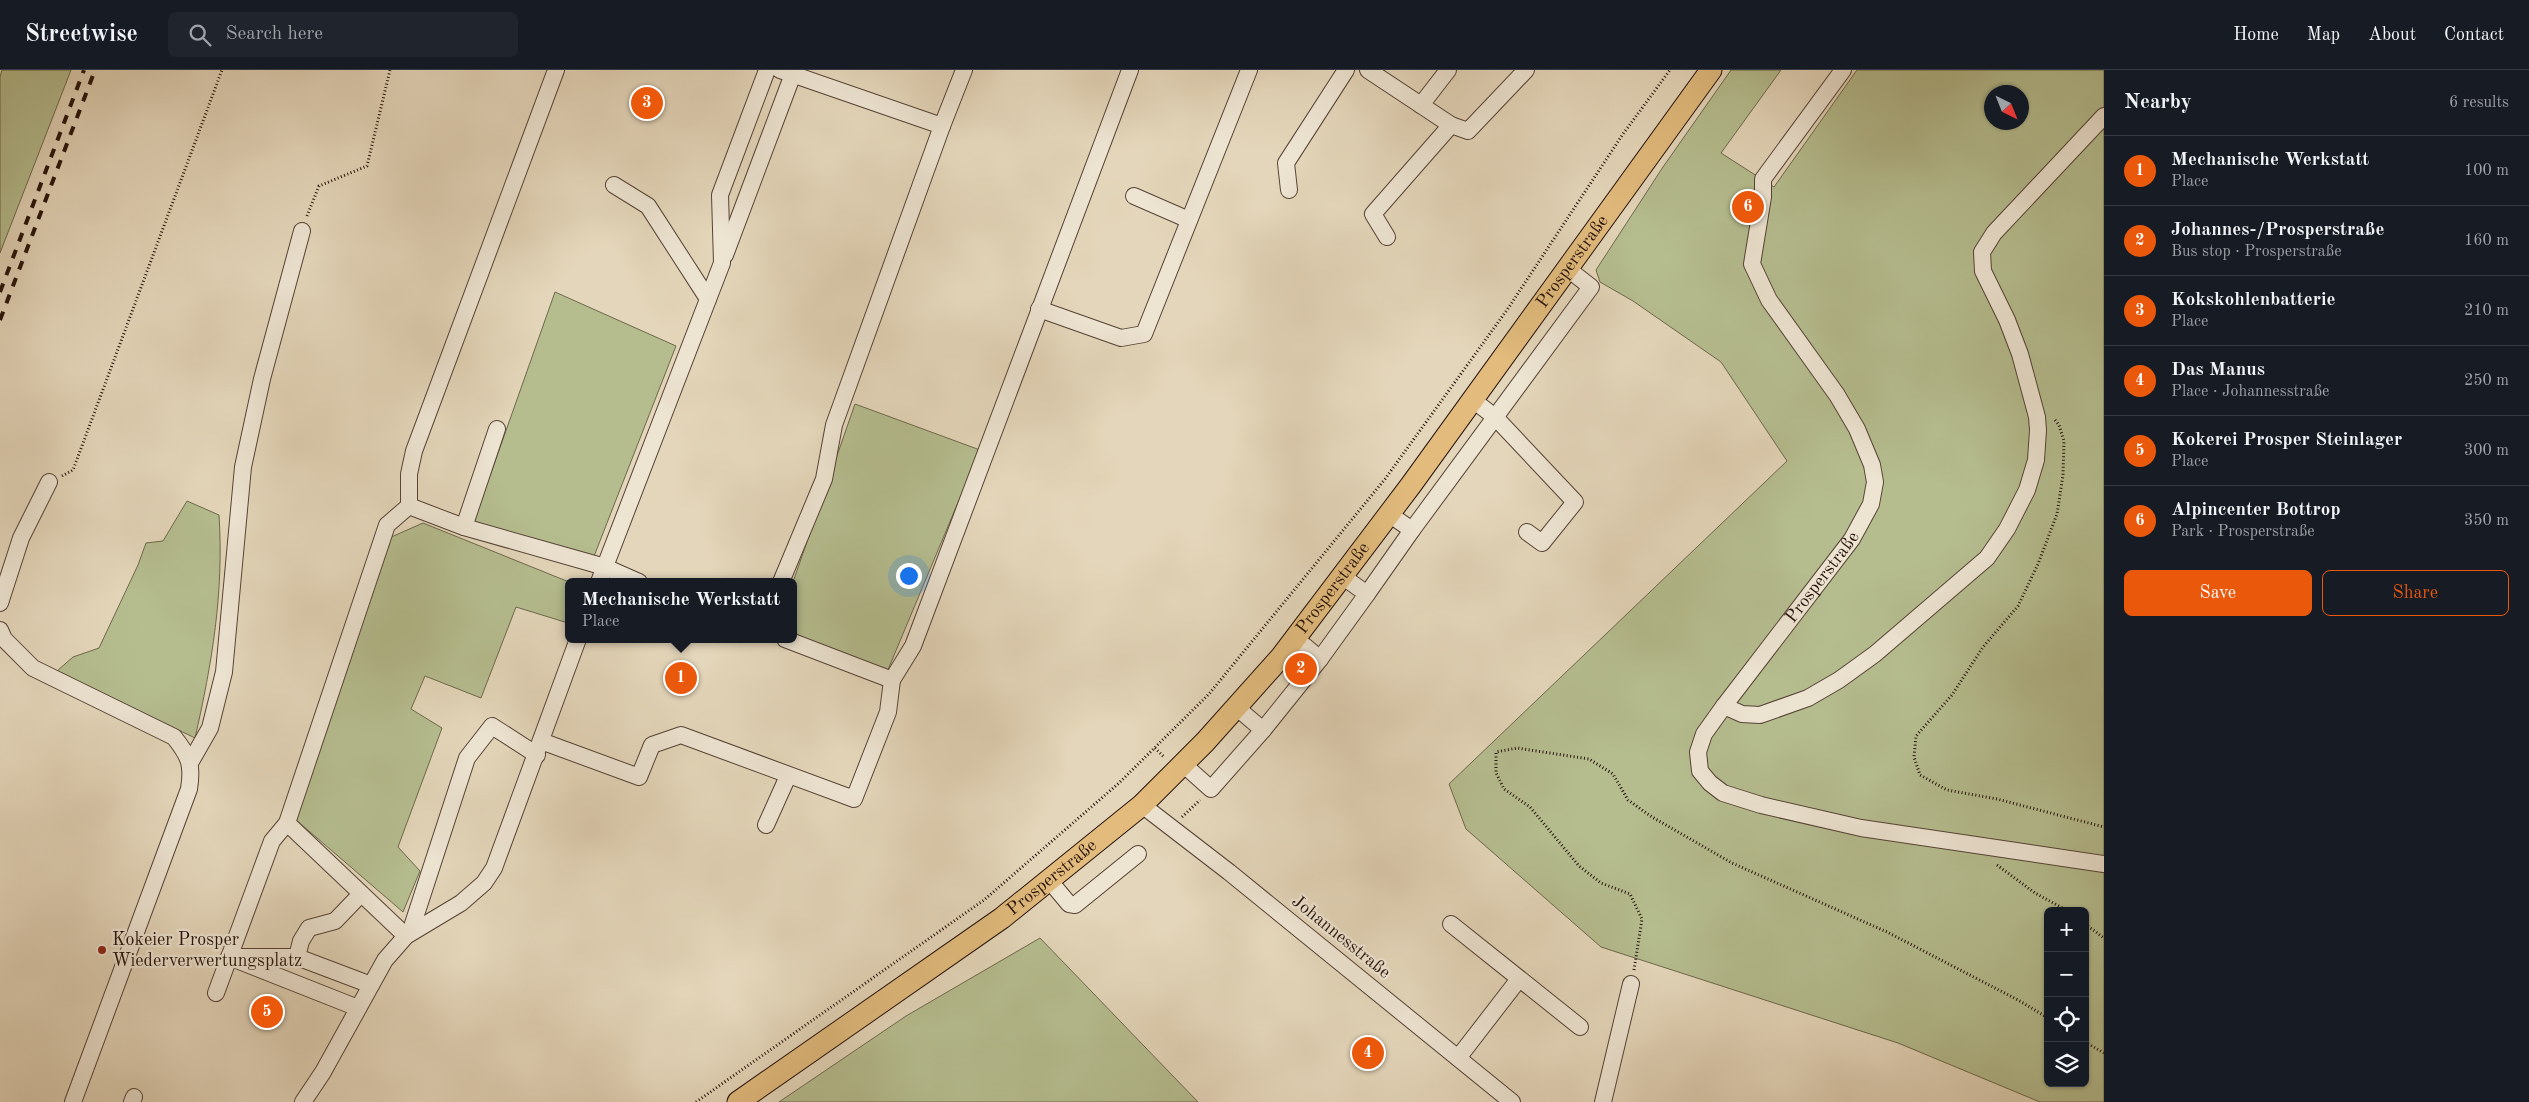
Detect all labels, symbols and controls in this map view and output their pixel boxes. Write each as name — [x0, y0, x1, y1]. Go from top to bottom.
search box — [168, 12, 518, 57]
icon: search — [186, 21, 214, 49]
text: Streetwise — [25, 23, 138, 47]
text: Search here — [226, 25, 323, 44]
text: Home — [2233, 26, 2279, 44]
text: Map — [2307, 26, 2340, 44]
text: About — [2368, 26, 2416, 44]
text: Contact — [2444, 26, 2504, 44]
pin: 3 — [631, 84, 663, 122]
north arrow — [1984, 85, 2029, 130]
text: Nearby — [2124, 92, 2192, 113]
text: 6 results — [2449, 95, 2509, 111]
text: Mechanische Werkstatt — [2171, 151, 2369, 170]
text: 1 — [2135, 163, 2145, 179]
text: 100 m — [2464, 163, 2509, 179]
text: Place — [2171, 174, 2208, 190]
pin: 6 — [1732, 188, 1764, 226]
street label: Prosperstraße — [1533, 212, 1612, 311]
text: Johannes-/Prosperstraße — [2171, 221, 2384, 240]
text: 2 — [2135, 233, 2145, 249]
text: 160 m — [2464, 233, 2509, 249]
text: Bus stop · Prosperstraße — [2171, 244, 2342, 260]
text: Kokskohlenbatterie — [2171, 291, 2336, 310]
text: 3 — [2135, 303, 2145, 319]
text: 210 m — [2464, 303, 2509, 319]
text: Place — [2171, 314, 2208, 330]
text: Das Manus — [2171, 361, 2265, 380]
text: 4 — [2135, 373, 2145, 389]
text: 250 m — [2464, 373, 2509, 389]
text: Place · Johannesstraße — [2171, 384, 2329, 400]
text: Kokerei Prosper Steinlager — [2171, 431, 2402, 450]
text: 5 — [2135, 443, 2145, 459]
text: 300 m — [2464, 443, 2509, 459]
text: Place — [2171, 454, 2208, 470]
text: Alpincenter Bottrop — [2171, 501, 2341, 520]
text: 6 — [2135, 513, 2145, 529]
text: 350 m — [2464, 513, 2509, 529]
text: Park · Prosperstraße — [2171, 524, 2315, 540]
street label: Prosperstraße — [1782, 529, 1863, 626]
street label: Prosperstraße — [1293, 539, 1373, 637]
your location — [896, 563, 922, 589]
button: Save — [2124, 570, 2312, 616]
button: Share — [2322, 570, 2509, 616]
popup — [565, 578, 797, 643]
text: Mechanische Werkstatt — [582, 591, 780, 610]
text: Place — [582, 614, 619, 630]
pin: 2 — [1285, 650, 1317, 688]
pin: 1 — [665, 659, 697, 697]
street label: Prosperstraße — [1004, 836, 1100, 919]
street label: Johannesstraße — [1288, 892, 1394, 982]
map controls — [2044, 907, 2089, 1087]
button: + — [2044, 907, 2089, 952]
place label: Kokeier Prosper Wiederverwertungsplatz — [112, 931, 302, 970]
marker: Kokeier Prosper Wiederverwertungsplatz — [96, 944, 108, 956]
button: − — [2044, 952, 2089, 997]
pin: 5 — [251, 993, 283, 1031]
button: locate — [2044, 997, 2089, 1042]
pin: 4 — [1352, 1034, 1384, 1072]
button: layers — [2044, 1042, 2089, 1087]

